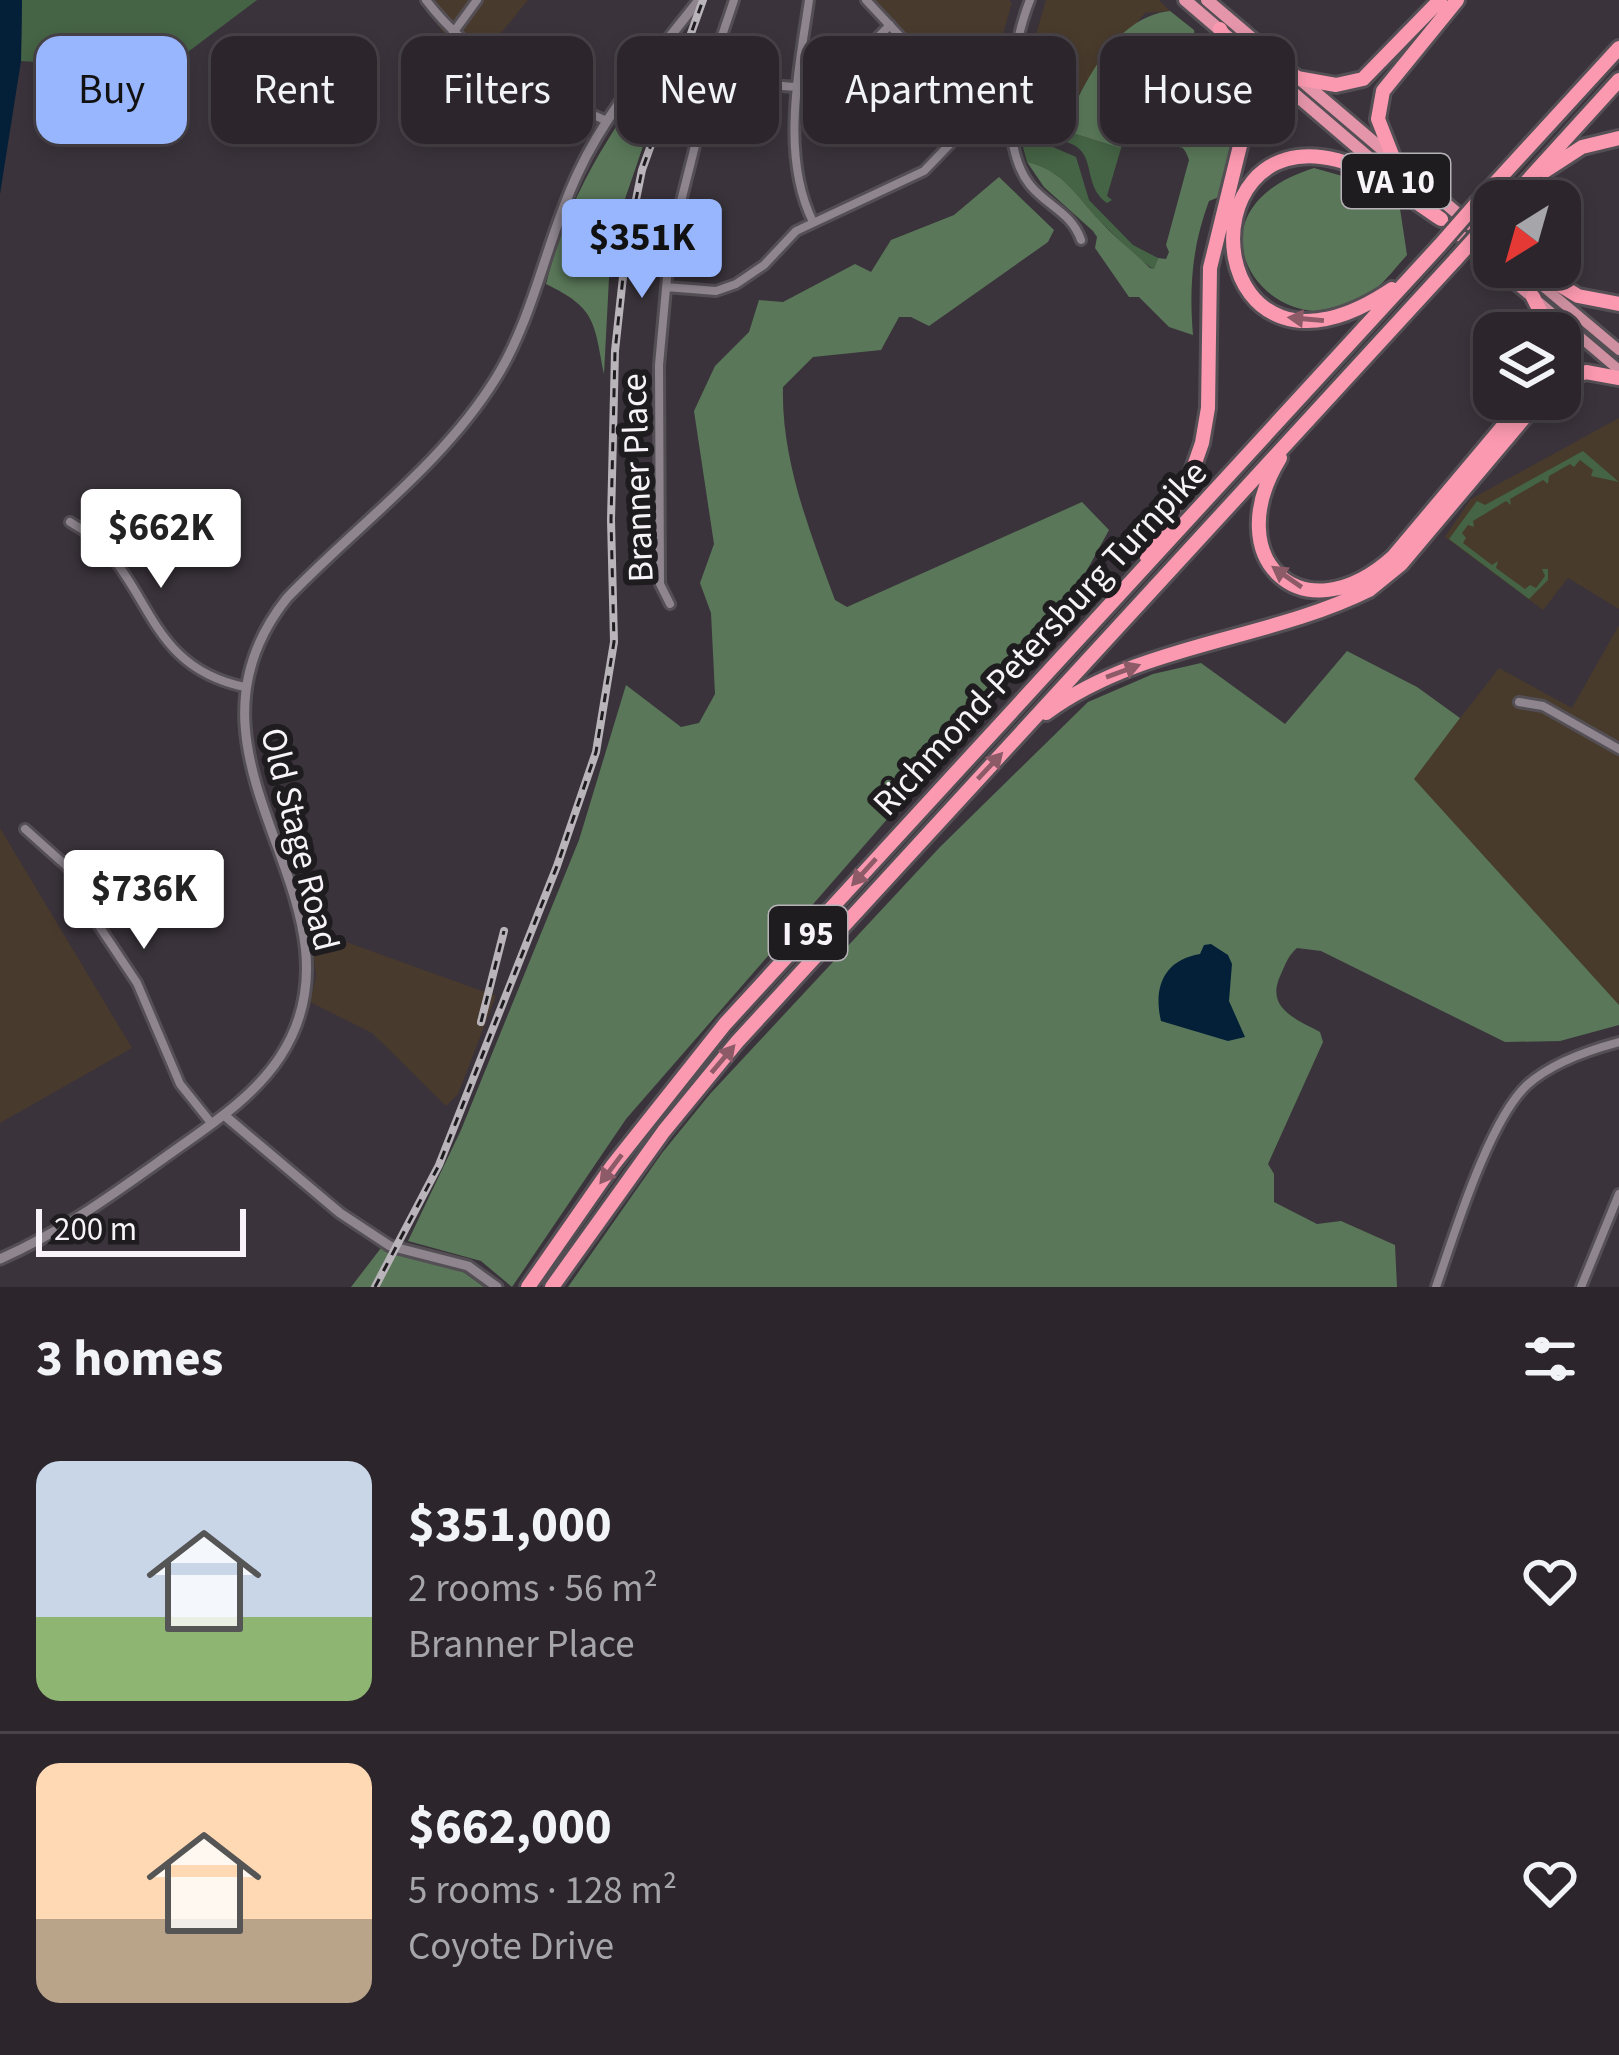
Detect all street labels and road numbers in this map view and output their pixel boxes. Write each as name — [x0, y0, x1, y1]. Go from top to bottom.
road number: VA 10 — [1342, 154, 1450, 208]
street label: Branner Place — [608, 373, 667, 583]
street label: Richmond-Petersburg Turnpike — [861, 449, 1219, 827]
street label: Old Stage Road — [247, 723, 352, 956]
road number: I 95 — [769, 906, 847, 960]

